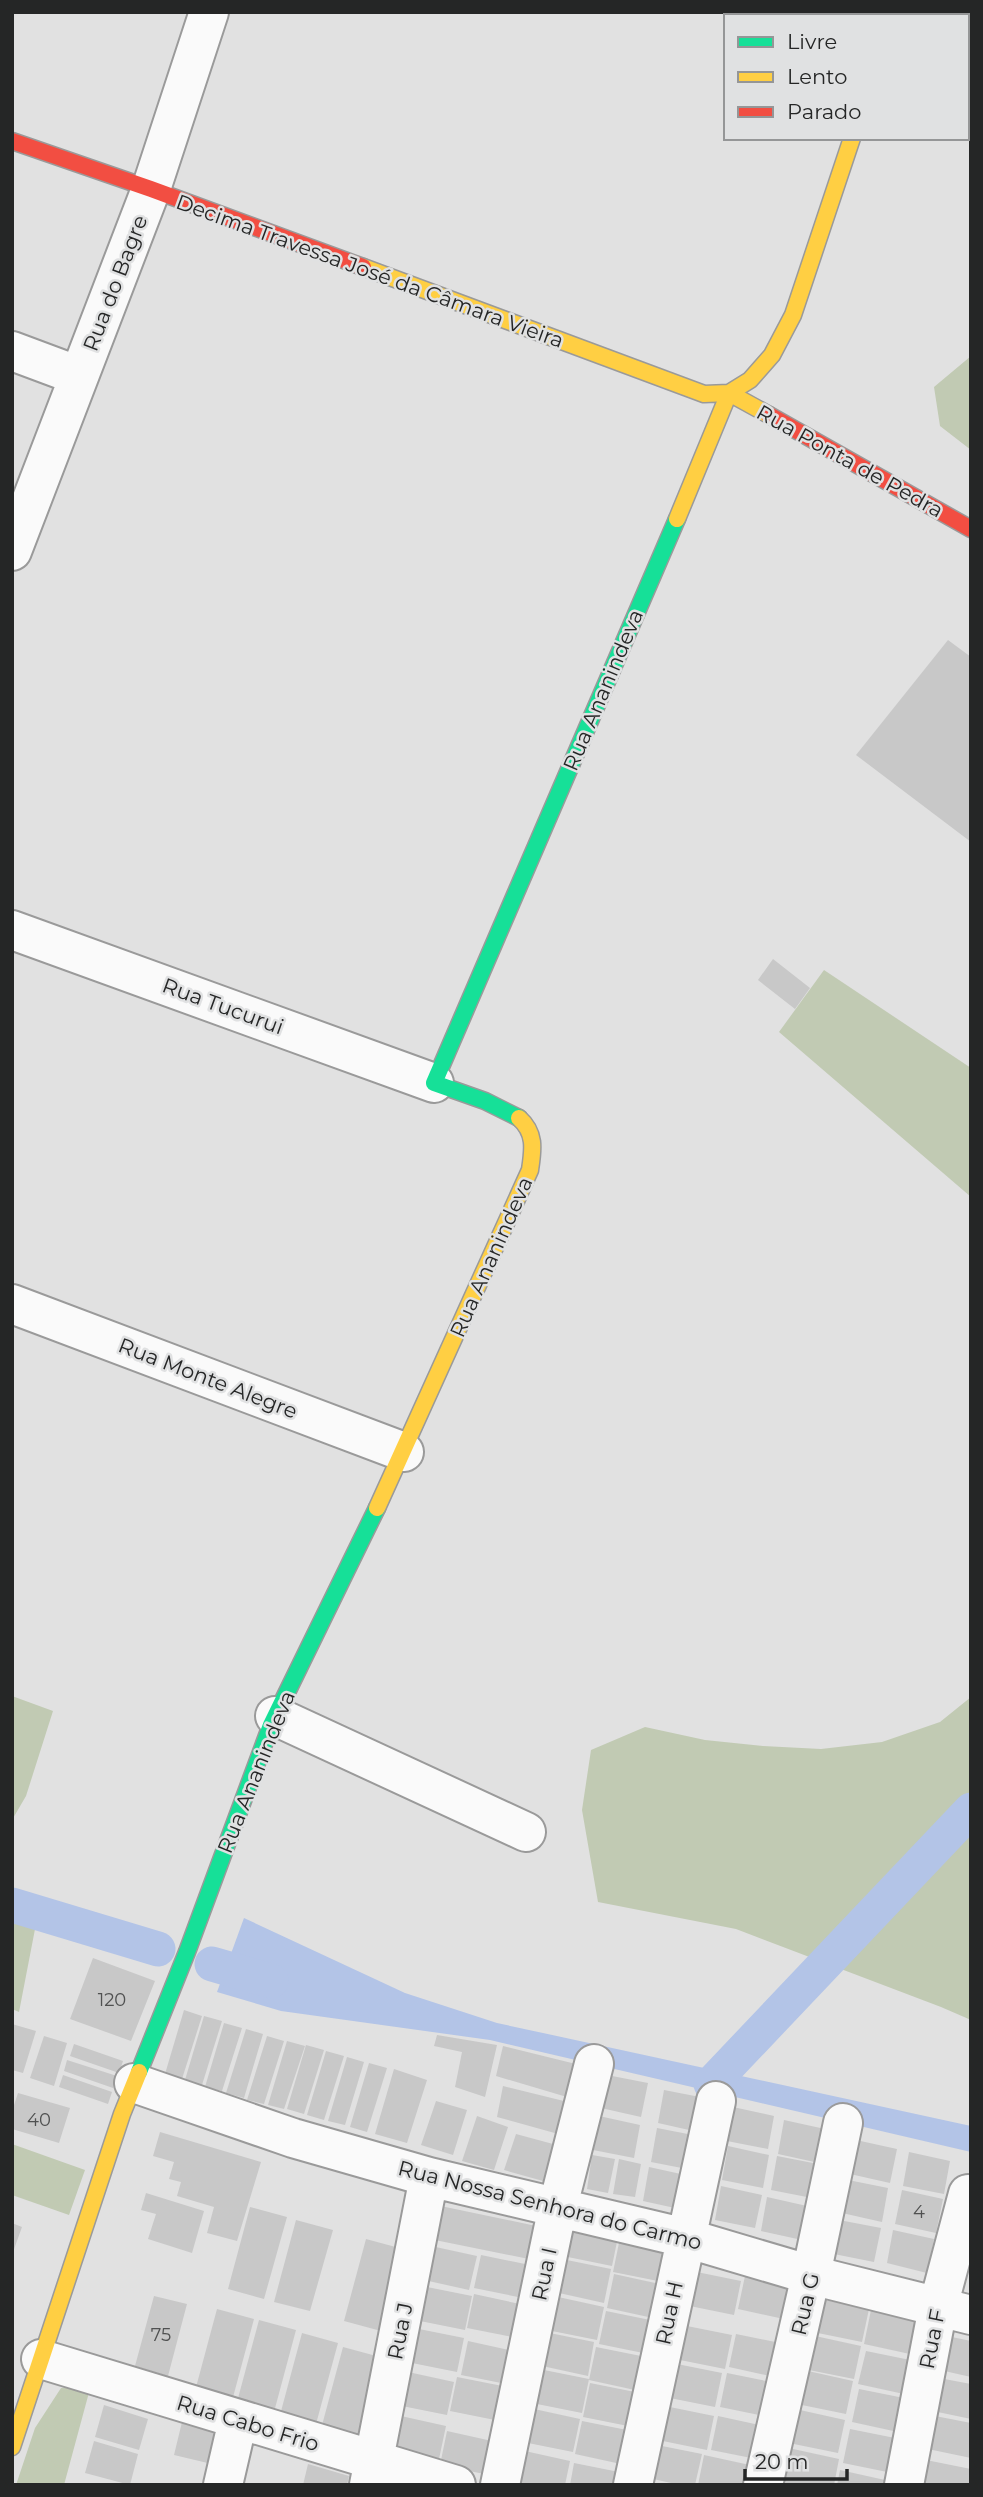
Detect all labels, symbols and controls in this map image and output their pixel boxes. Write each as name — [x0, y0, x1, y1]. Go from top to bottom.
legend — [724, 14, 969, 140]
text: Livre — [787, 29, 837, 54]
text: Lento — [787, 64, 847, 89]
text: Parado — [787, 99, 862, 124]
street label: Decima Travessa José da Câmara Vieira — [173, 189, 567, 353]
street label: Rua do Bagre — [78, 212, 152, 354]
street label: Rua Ponta de Pedra — [752, 399, 948, 523]
street label: Rua Ananindeva — [558, 606, 648, 774]
street label: Rua Tucurui — [159, 973, 287, 1039]
street label: Rua Ananindeva — [444, 1173, 538, 1341]
street label: Rua Monte Alegre — [115, 1332, 301, 1424]
street label: Rua Ananindeva — [212, 1687, 300, 1857]
house number: 120 — [98, 1989, 126, 2011]
house number: 40 — [27, 2109, 51, 2131]
street label: Rua Nossa Senhora do Carmo — [396, 2155, 704, 2255]
house number: 4 — [913, 2201, 925, 2223]
street label: Rua I — [526, 2245, 562, 2303]
street label: Rua G — [786, 2270, 824, 2338]
street label: Rua H — [650, 2279, 688, 2347]
street label: Rua J — [382, 2300, 418, 2362]
street label: Rua F — [914, 2307, 950, 2371]
house number: 75 — [151, 2324, 171, 2346]
street label: Rua Cabo Frio — [174, 2390, 322, 2456]
scale bar — [745, 2438, 846, 2482]
text: 20 m — [755, 2449, 809, 2474]

